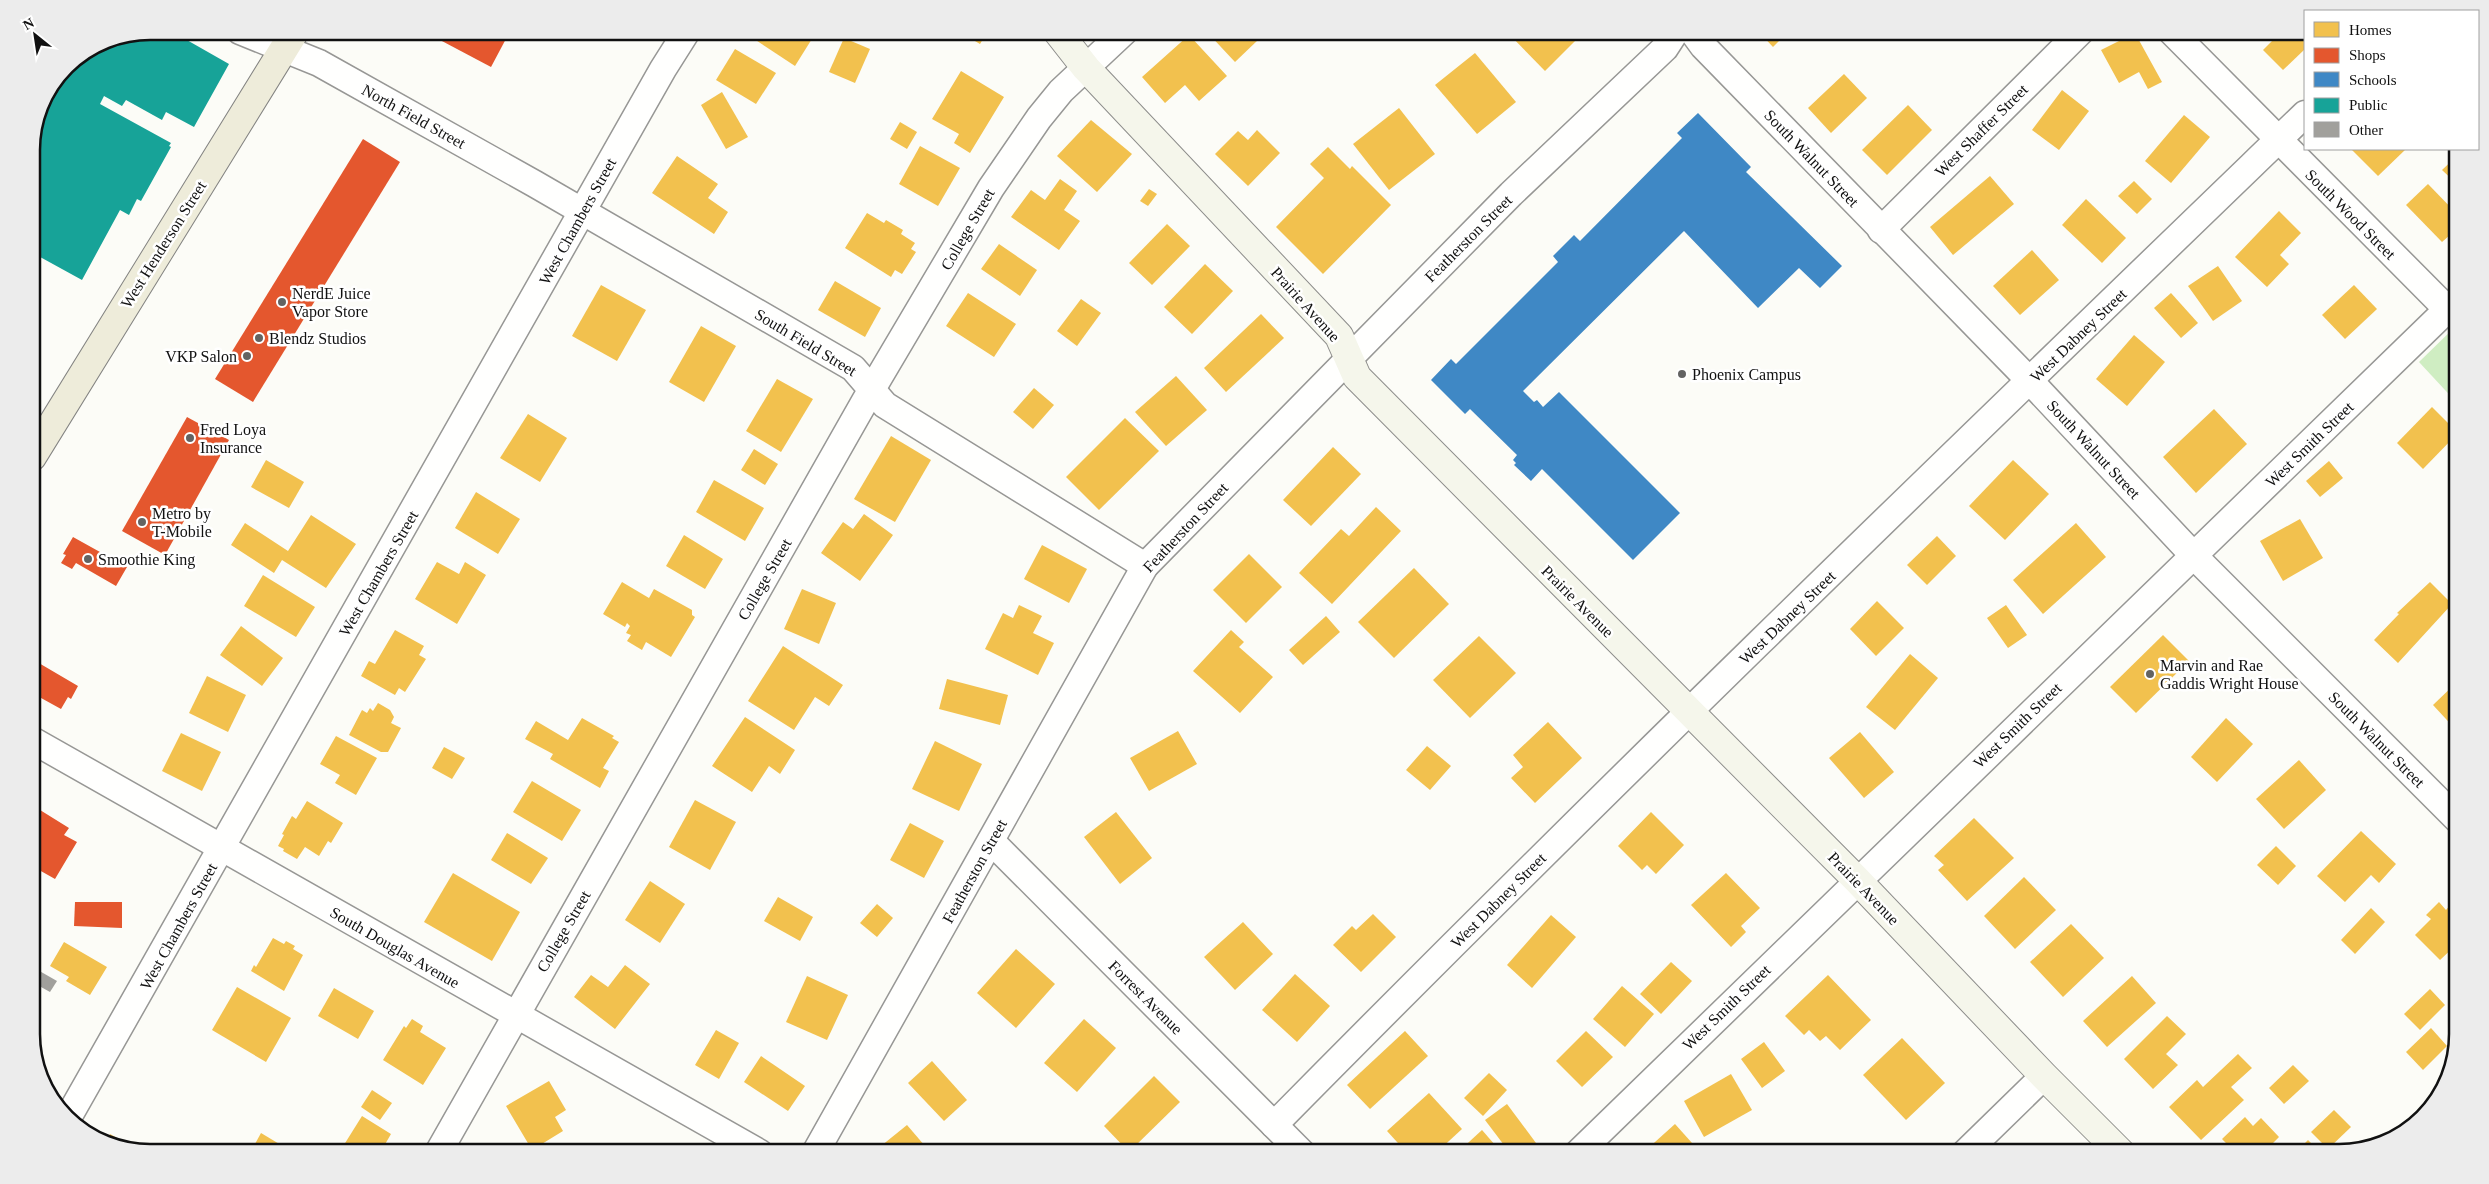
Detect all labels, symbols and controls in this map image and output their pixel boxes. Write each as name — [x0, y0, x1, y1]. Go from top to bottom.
north arrow — [10, 10, 60, 60]
legend — [2304, 10, 2479, 150]
text: N — [21, 15, 37, 33]
text: Homes — [2349, 22, 2392, 38]
text: Shops — [2349, 47, 2386, 63]
text: Schools — [2349, 72, 2397, 88]
street label: West Shaffer Street — [1932, 80, 2031, 180]
street label: North Field Street — [359, 81, 469, 152]
text: Public — [2349, 97, 2388, 113]
street label: South Walnut Street — [1761, 106, 1863, 211]
text: Other — [2349, 122, 2383, 138]
street label: West Chambers Street — [536, 155, 620, 287]
street label: South Wood Street — [2302, 166, 2400, 263]
street label: West Henderson Street — [117, 177, 210, 311]
street label: College Street — [937, 185, 999, 273]
street label: Featherston Street — [1421, 191, 1516, 285]
street label: Prairie Avenue — [1268, 264, 1344, 345]
place label: NerdE Juice Vapor Store — [292, 285, 371, 321]
street label: West Dabney Street — [2027, 285, 2131, 386]
marker: NerdE Juice Vapor Store — [276, 296, 288, 308]
street label: South Field Street — [752, 305, 860, 380]
place label: Blendz Studios — [269, 330, 366, 347]
marker: Blendz Studios — [253, 332, 265, 344]
place label: VKP Salon — [165, 348, 237, 365]
marker: VKP Salon — [241, 350, 253, 362]
place label: Phoenix Campus — [1692, 366, 1801, 384]
marker: Phoenix Campus — [1676, 368, 1688, 380]
street label: South Walnut Street — [2044, 397, 2144, 502]
street label: West Smith Street — [2262, 398, 2357, 490]
place label: Fred Loya Insurance — [200, 421, 266, 456]
marker: Fred Loya Insurance — [184, 432, 196, 444]
street label: Featherston Street — [1140, 479, 1232, 576]
place label: Metro by T-Mobile — [152, 505, 212, 540]
street label: West Chambers Street — [336, 507, 422, 639]
marker: Metro by T-Mobile — [136, 516, 148, 528]
street label: College Street — [734, 535, 796, 623]
place label: Smoothie King — [98, 551, 195, 569]
marker: Smoothie King — [82, 553, 94, 565]
street label: Prairie Avenue — [1538, 562, 1617, 641]
street label: West Dabney Street — [1736, 567, 1840, 668]
place label: Marvin and Rae Gaddis Wright House — [2160, 657, 2299, 693]
marker: Marvin and Rae Gaddis Wright House — [2144, 668, 2156, 680]
street label: West Smith Street — [1970, 679, 2065, 771]
street label: South Walnut Street — [2325, 688, 2428, 791]
street label: Featherston Street — [939, 816, 1010, 926]
street label: West Dabney Street — [1448, 849, 1550, 952]
street label: Prairie Avenue — [1825, 849, 1903, 928]
street label: West Chambers Street — [137, 860, 221, 992]
street label: College Street — [533, 887, 595, 975]
street label: South Douglas Avenue — [327, 903, 462, 992]
street label: Forrest Avenue — [1105, 957, 1186, 1038]
street label: West Smith Street — [1679, 961, 1774, 1053]

